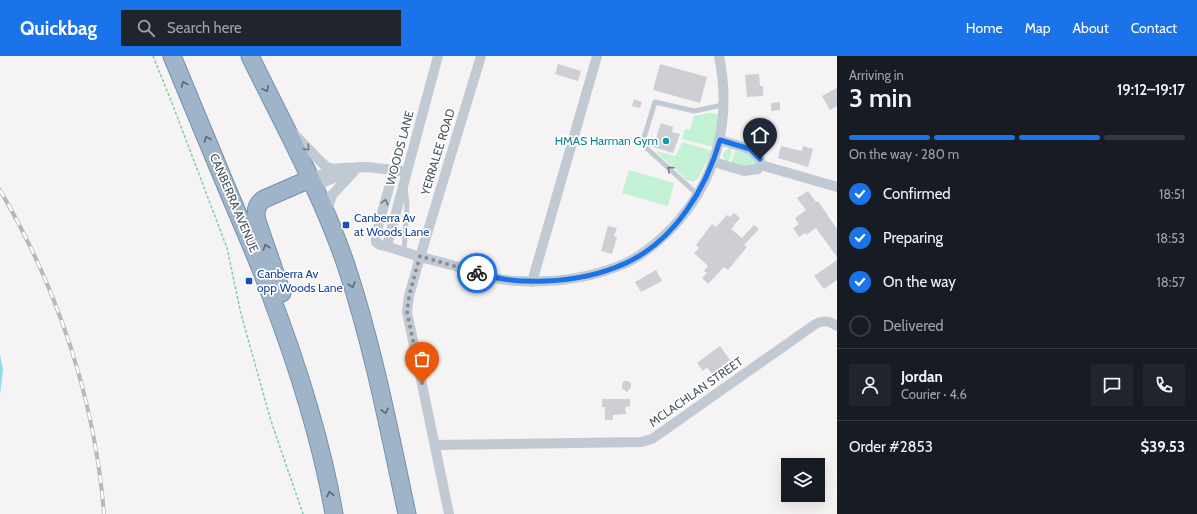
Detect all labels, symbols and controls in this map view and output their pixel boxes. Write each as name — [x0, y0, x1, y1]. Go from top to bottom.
search box — [121, 10, 401, 46]
text: Quickbag — [20, 17, 97, 40]
icon: search — [135, 17, 157, 39]
text: Search here — [167, 19, 242, 37]
text: Home — [966, 19, 1003, 37]
text: Map — [1025, 19, 1050, 37]
text: About — [1072, 19, 1109, 37]
text: Contact — [1131, 19, 1177, 37]
text: Arriving in — [849, 67, 904, 83]
one-way arrow — [180, 80, 188, 87]
text: 19:12–19:17 — [1117, 81, 1185, 99]
text: 3 min — [849, 82, 912, 114]
one-way arrow — [261, 85, 269, 92]
street label: YERRALEE ROAD — [417, 106, 458, 198]
street label: WOODS LANE — [382, 109, 417, 187]
pin — [743, 118, 777, 159]
icon: home — [749, 124, 771, 146]
place label: HMAS Harman Gym — [555, 133, 658, 148]
one-way arrow — [203, 135, 211, 142]
marker: HMAS Harman Gym — [661, 136, 671, 146]
one-way arrow — [302, 143, 310, 151]
text: On the way · 280 m — [849, 146, 959, 162]
street label: CANBERRA AVENUE — [207, 151, 262, 255]
one-way arrow — [667, 167, 674, 174]
icon: check — [849, 183, 871, 205]
text: Confirmed — [883, 185, 951, 203]
text: 18:51 — [1159, 186, 1185, 202]
one-way arrow — [380, 199, 389, 206]
place label: Canberra Av at Woods Lane — [354, 210, 429, 239]
marker: Canberra Av at Woods Lane — [341, 220, 351, 230]
icon: check — [849, 227, 871, 249]
text: Preparing — [883, 229, 943, 247]
text: 18:53 — [1156, 230, 1185, 246]
one-way arrow — [263, 244, 271, 251]
courier — [457, 253, 497, 293]
icon: bike — [466, 262, 488, 284]
place label: Canberra Av opp Woods Lane — [257, 266, 343, 295]
icon: check — [849, 271, 871, 293]
text: On the way — [883, 273, 956, 291]
text: 18:57 — [1157, 274, 1185, 290]
marker: Canberra Av opp Woods Lane — [244, 276, 254, 286]
one-way arrow — [347, 281, 356, 288]
text: Delivered — [883, 317, 944, 335]
pin — [405, 342, 439, 383]
icon: bag — [411, 348, 433, 370]
street label: MCLACHLAN STREET — [646, 353, 746, 430]
button: person — [849, 364, 891, 406]
button: chat — [1091, 364, 1133, 406]
button: phone — [1143, 364, 1185, 406]
text: Jordan — [901, 368, 943, 386]
text: Courier · 4.6 — [901, 386, 967, 402]
one-way arrow — [380, 408, 388, 414]
text: Order #2853 — [849, 438, 933, 456]
text: $39.53 — [1141, 438, 1185, 456]
map controls — [781, 458, 825, 502]
button: layers — [781, 458, 825, 502]
one-way arrow — [326, 491, 335, 497]

